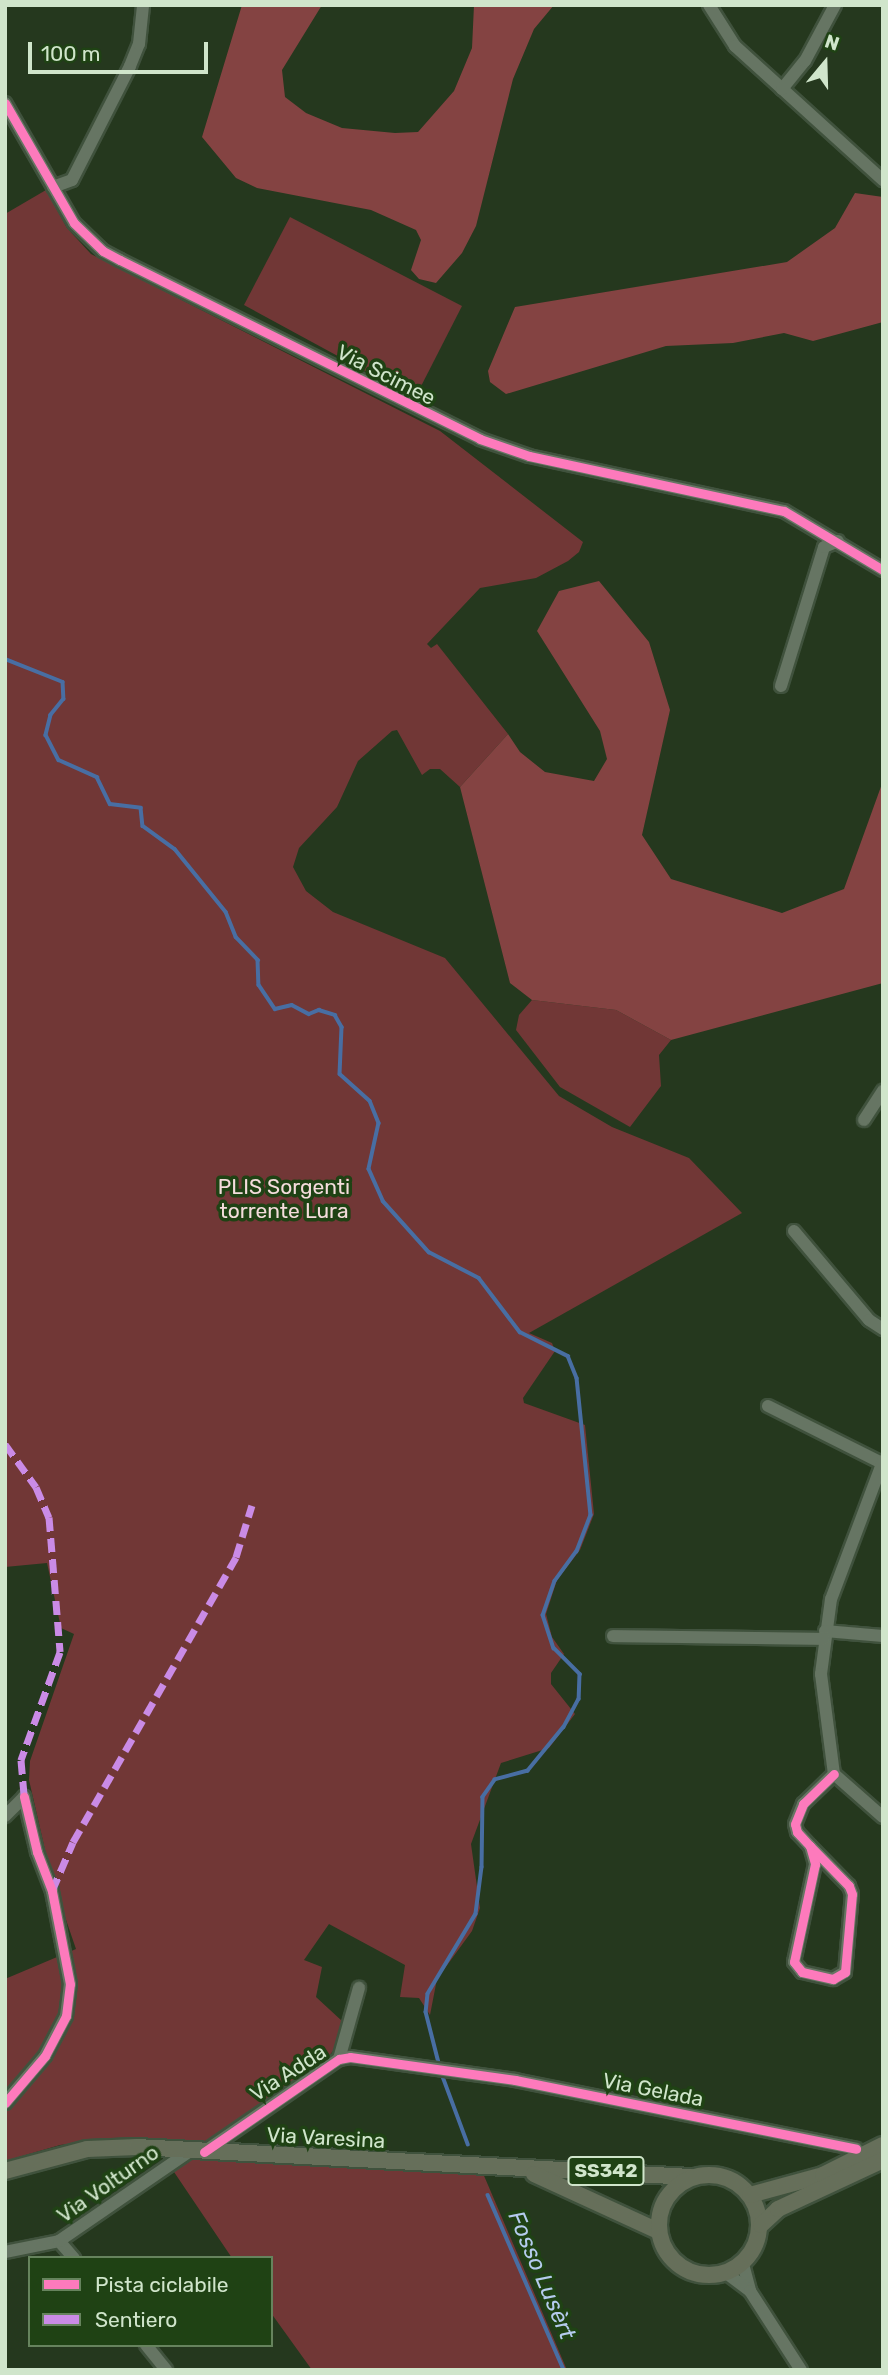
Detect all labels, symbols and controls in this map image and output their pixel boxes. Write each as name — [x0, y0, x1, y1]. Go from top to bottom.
scale bar — [32, 28, 212, 72]
north arrow — [790, 28, 860, 98]
text: N — [822, 30, 842, 56]
text: 100 m — [41, 41, 100, 66]
street label: Via Scimee — [332, 339, 440, 411]
park label: PLIS Sorgenti torrente Lura — [218, 1174, 350, 1224]
street label: Via Adda — [245, 2039, 331, 2107]
street label: Via Gelada — [600, 2068, 706, 2112]
street label: Via Varesina — [266, 2122, 386, 2154]
street label: Via Volturno — [52, 2140, 164, 2228]
road number: SS342 — [566, 2156, 646, 2186]
water label: Fosso Lusèrt — [502, 2206, 582, 2344]
legend — [28, 2256, 273, 2347]
text: Pista ciclabile — [95, 2272, 229, 2297]
text: Sentiero — [95, 2307, 177, 2332]

